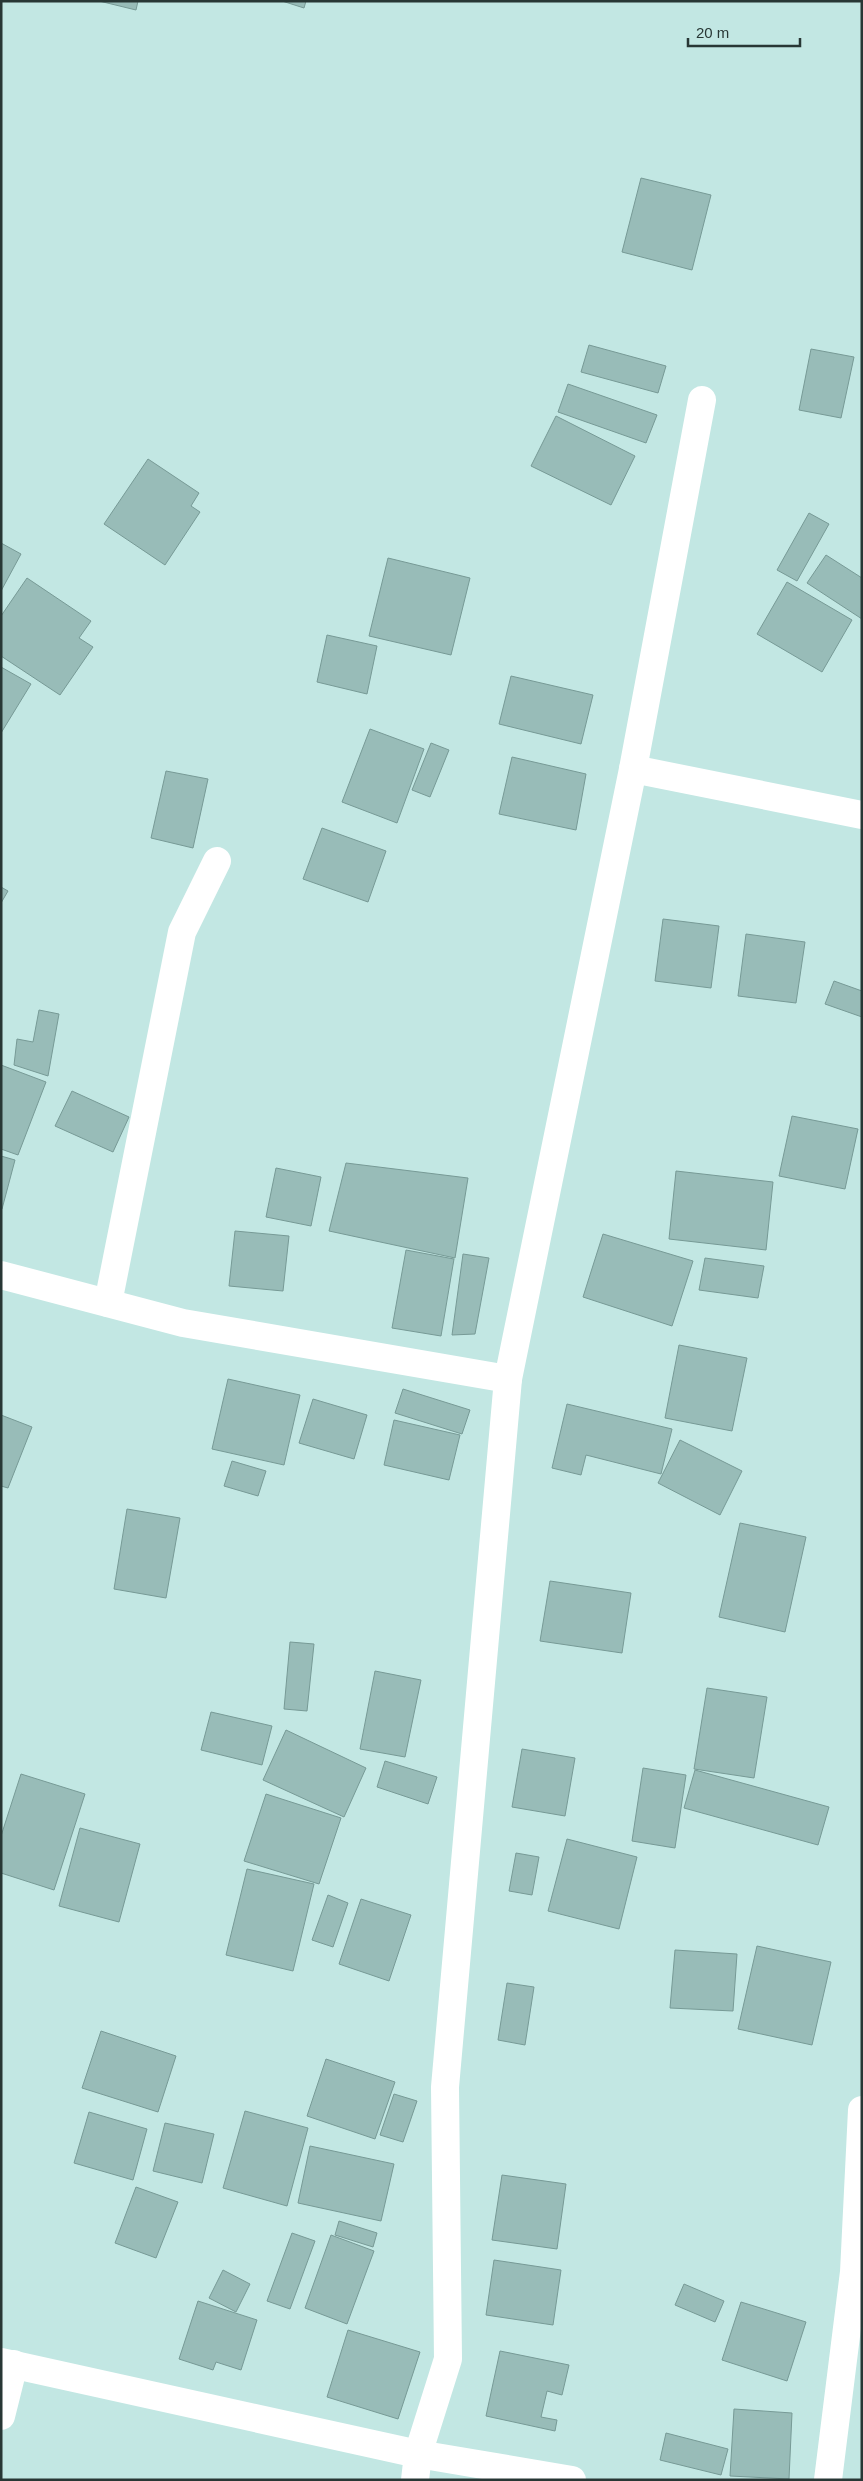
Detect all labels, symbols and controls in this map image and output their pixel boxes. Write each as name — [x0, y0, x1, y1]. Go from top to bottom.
scale bar — [688, 15, 800, 47]
text: 20 m — [696, 24, 729, 41]

